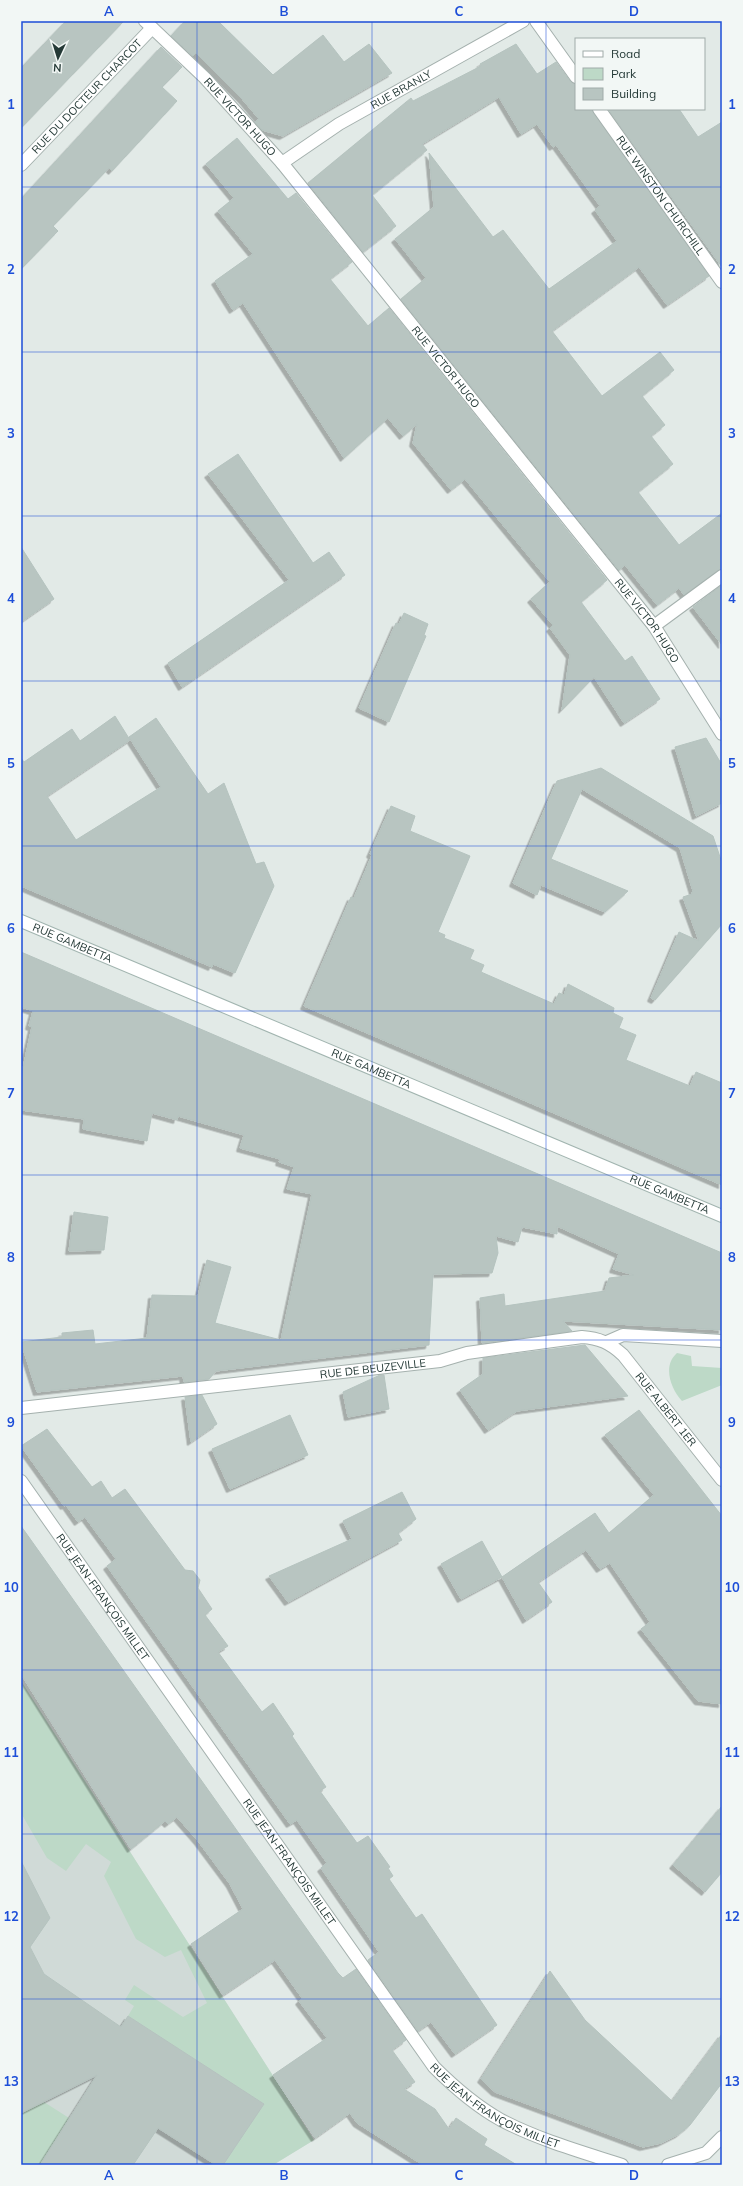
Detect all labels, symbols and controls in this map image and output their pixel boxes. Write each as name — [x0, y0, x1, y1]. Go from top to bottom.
text: A — [104, 3, 114, 19]
text: B — [280, 3, 289, 19]
text: C — [455, 3, 464, 19]
text: D — [629, 3, 639, 19]
street label: RUE DU DOCTEUR CHARCOT — [29, 36, 145, 157]
north arrow — [38, 38, 78, 78]
legend — [575, 38, 705, 110]
text: Road — [611, 46, 640, 61]
text: N — [53, 61, 62, 75]
text: Park — [611, 66, 637, 81]
street label: RUE BRANLY — [368, 67, 434, 112]
street label: RUE VICTOR HUGO — [201, 75, 279, 159]
text: Building — [611, 86, 656, 101]
text: 1 — [7, 96, 15, 112]
text: 1 — [728, 96, 736, 112]
street label: RUE WINSTON CHURCHILL — [613, 133, 708, 258]
text: 2 — [7, 261, 15, 277]
text: 2 — [728, 261, 736, 277]
street label: RUE VICTOR HUGO — [409, 323, 483, 411]
text: 3 — [7, 425, 15, 441]
text: 3 — [728, 425, 736, 441]
street label: RUE VICTOR HUGO — [612, 576, 682, 665]
text: 4 — [7, 590, 15, 606]
text: 4 — [728, 590, 736, 606]
text: 5 — [7, 755, 15, 771]
text: 5 — [728, 755, 736, 771]
text: 6 — [7, 920, 15, 936]
street label: RUE GAMBETTA — [31, 920, 115, 966]
text: 6 — [728, 920, 736, 936]
street label: RUE GAMBETTA — [329, 1045, 413, 1091]
text: 7 — [7, 1085, 15, 1101]
text: 7 — [728, 1085, 736, 1101]
street label: RUE GAMBETTA — [628, 1171, 712, 1217]
text: 8 — [7, 1249, 15, 1265]
text: 8 — [728, 1249, 736, 1265]
street label: RUE DE BEUZEVILLE — [319, 1356, 427, 1381]
street label: RUE ALBERT 1ER — [632, 1369, 700, 1450]
text: 9 — [7, 1414, 15, 1430]
text: 9 — [728, 1414, 736, 1430]
street label: RUE JEAN-FRANÇOIS MILLET — [53, 1531, 152, 1663]
text: 10 — [3, 1579, 19, 1595]
text: 10 — [724, 1579, 740, 1595]
text: 11 — [3, 1744, 19, 1760]
text: 11 — [724, 1744, 740, 1760]
street label: RUE JEAN-FRANÇOIS MILLET — [240, 1796, 339, 1928]
text: 12 — [3, 1908, 19, 1924]
text: 12 — [724, 1908, 740, 1924]
street label: RUE JEAN-FRANÇOIS MILLET — [427, 2060, 562, 2151]
text: 13 — [3, 2073, 19, 2089]
text: 13 — [724, 2073, 740, 2089]
text: A — [104, 2167, 114, 2183]
text: B — [280, 2167, 289, 2183]
text: C — [455, 2167, 464, 2183]
text: D — [629, 2167, 639, 2183]

